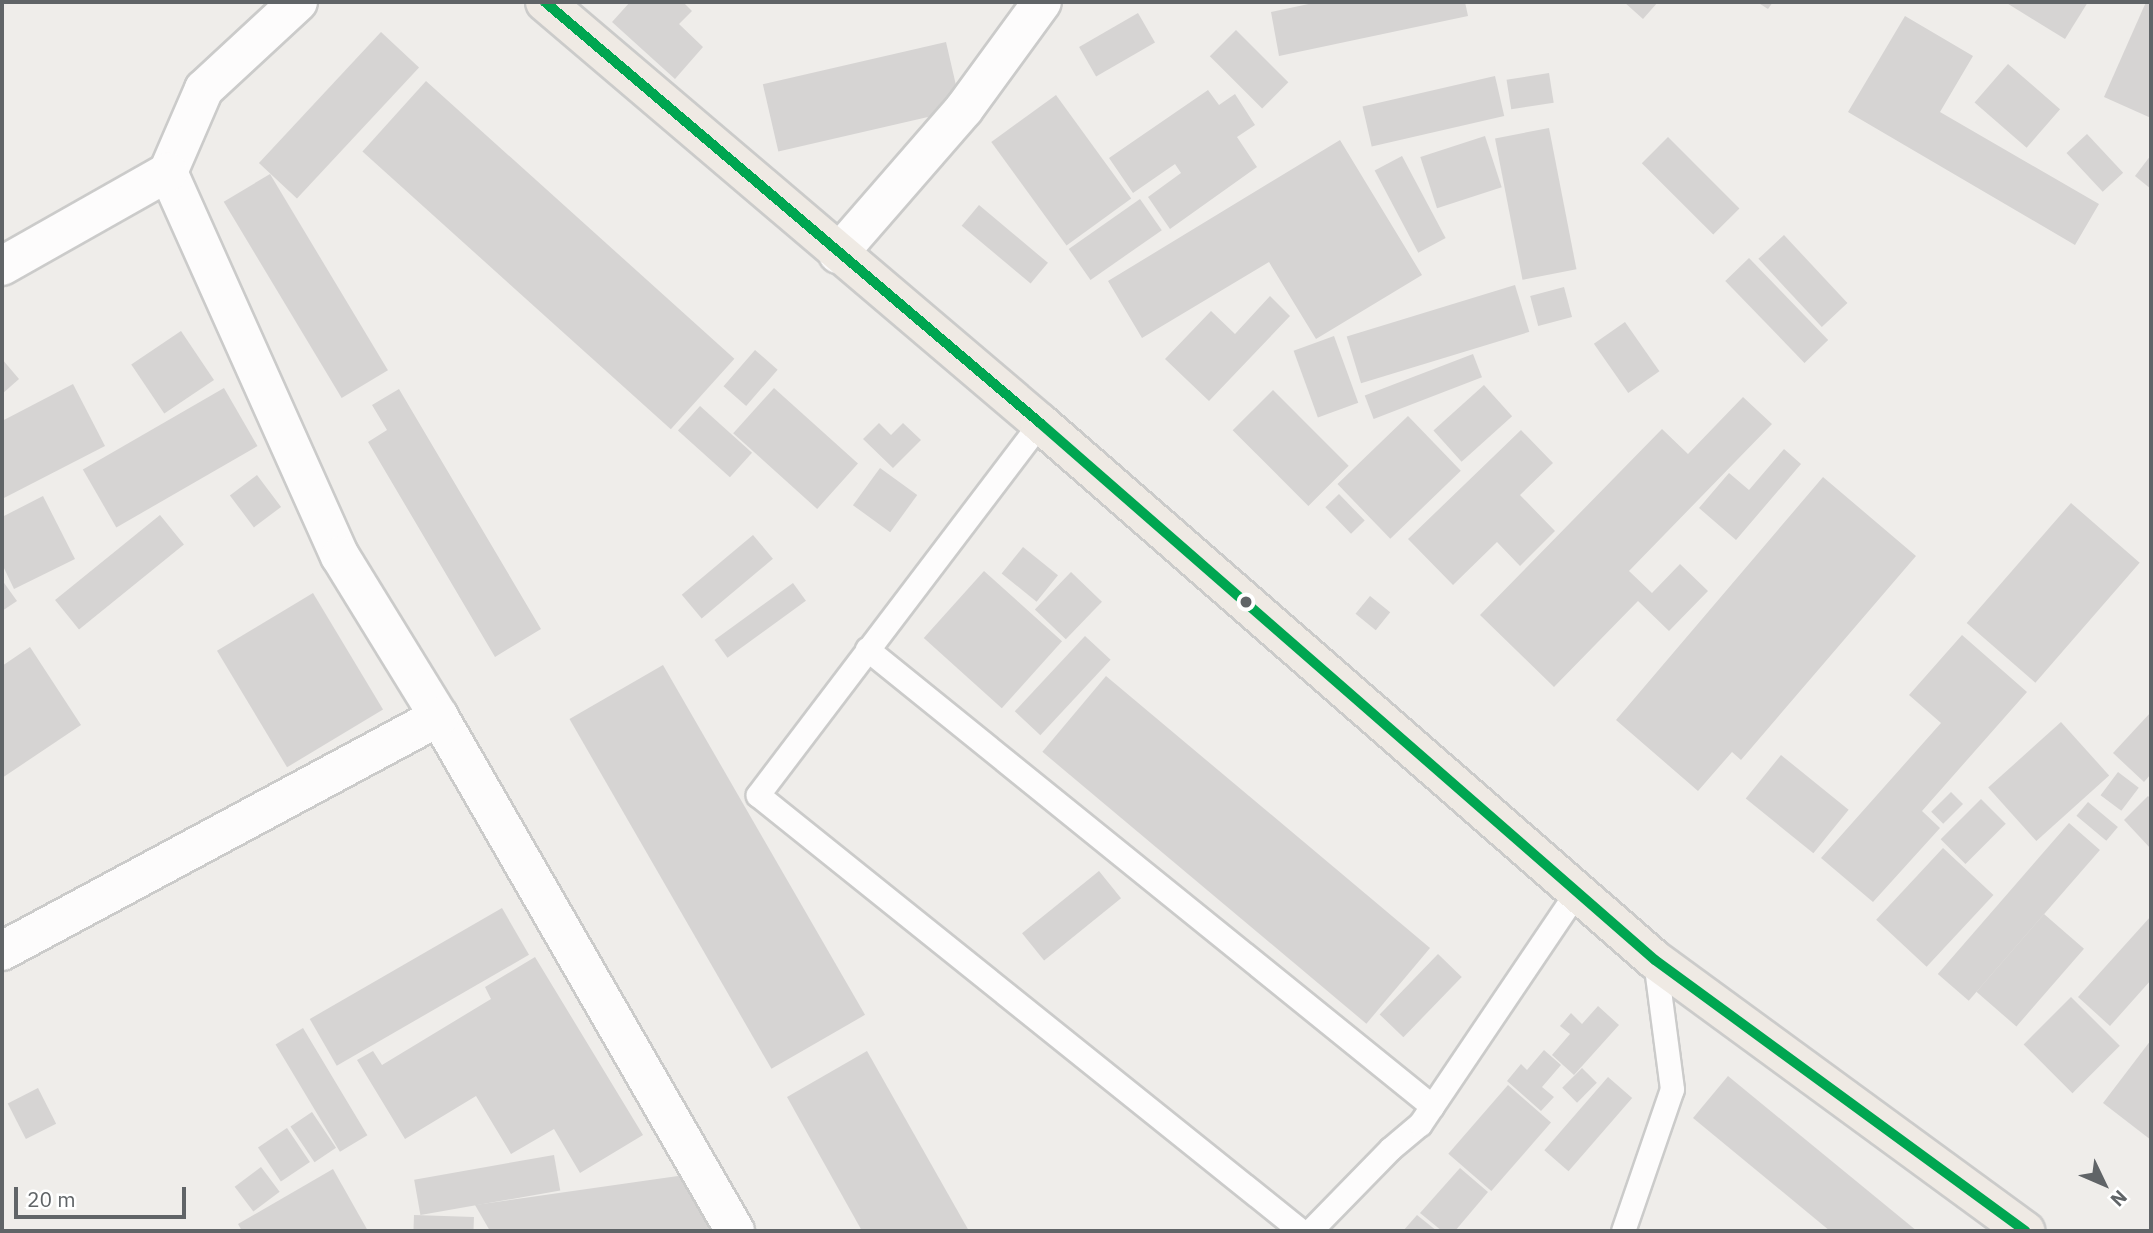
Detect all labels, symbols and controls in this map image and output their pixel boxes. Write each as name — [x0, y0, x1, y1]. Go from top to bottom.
unlabelled marker — [1239, 595, 1253, 609]
north arrow — [2069, 1149, 2139, 1219]
scale bar — [18, 1174, 189, 1218]
text: 20 m — [27, 1185, 76, 1213]
text: N — [2106, 1185, 2133, 1212]

